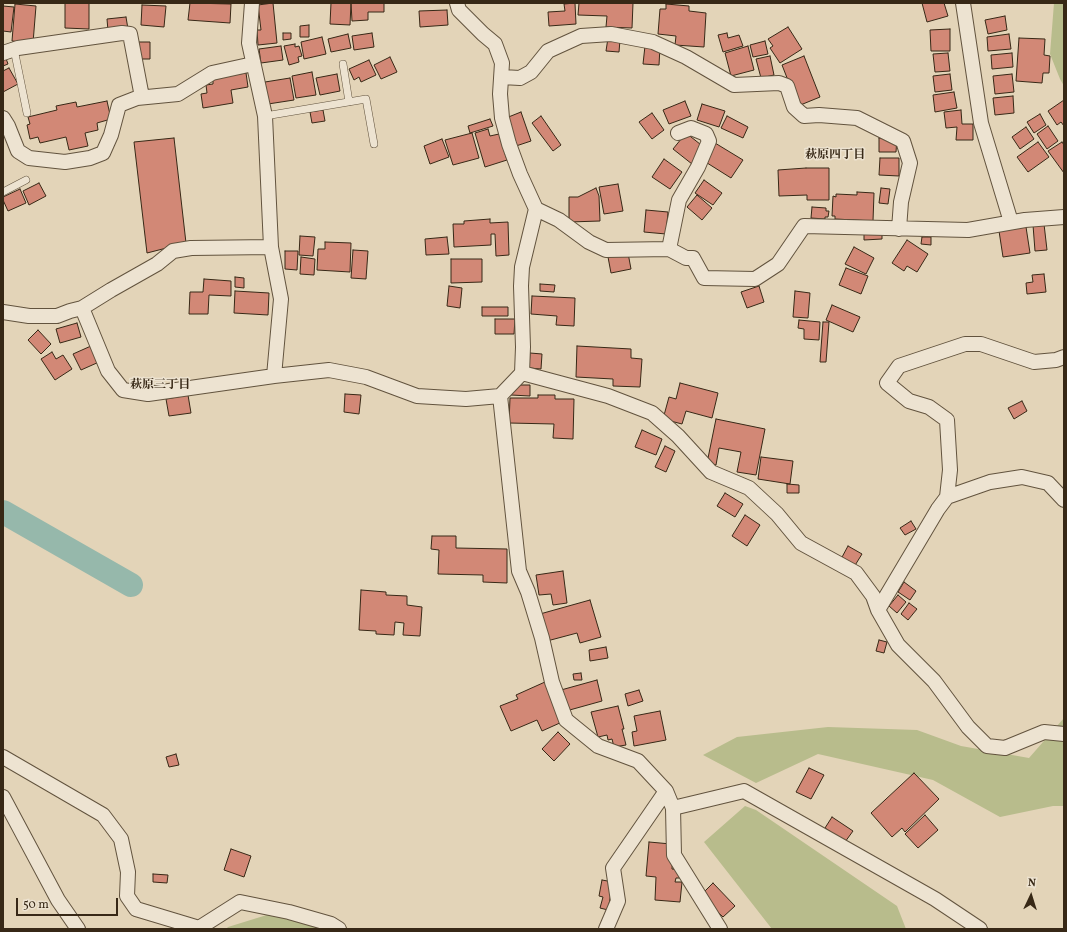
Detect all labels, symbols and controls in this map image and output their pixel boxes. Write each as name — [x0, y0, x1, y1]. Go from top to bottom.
district label: 萩原四丁目 — [805, 149, 865, 163]
district label: 萩原三丁目 — [130, 379, 190, 393]
north arrow — [1011, 876, 1051, 916]
text: N — [1027, 876, 1036, 891]
scale bar — [18, 890, 120, 916]
text: 50 m — [23, 897, 49, 913]

